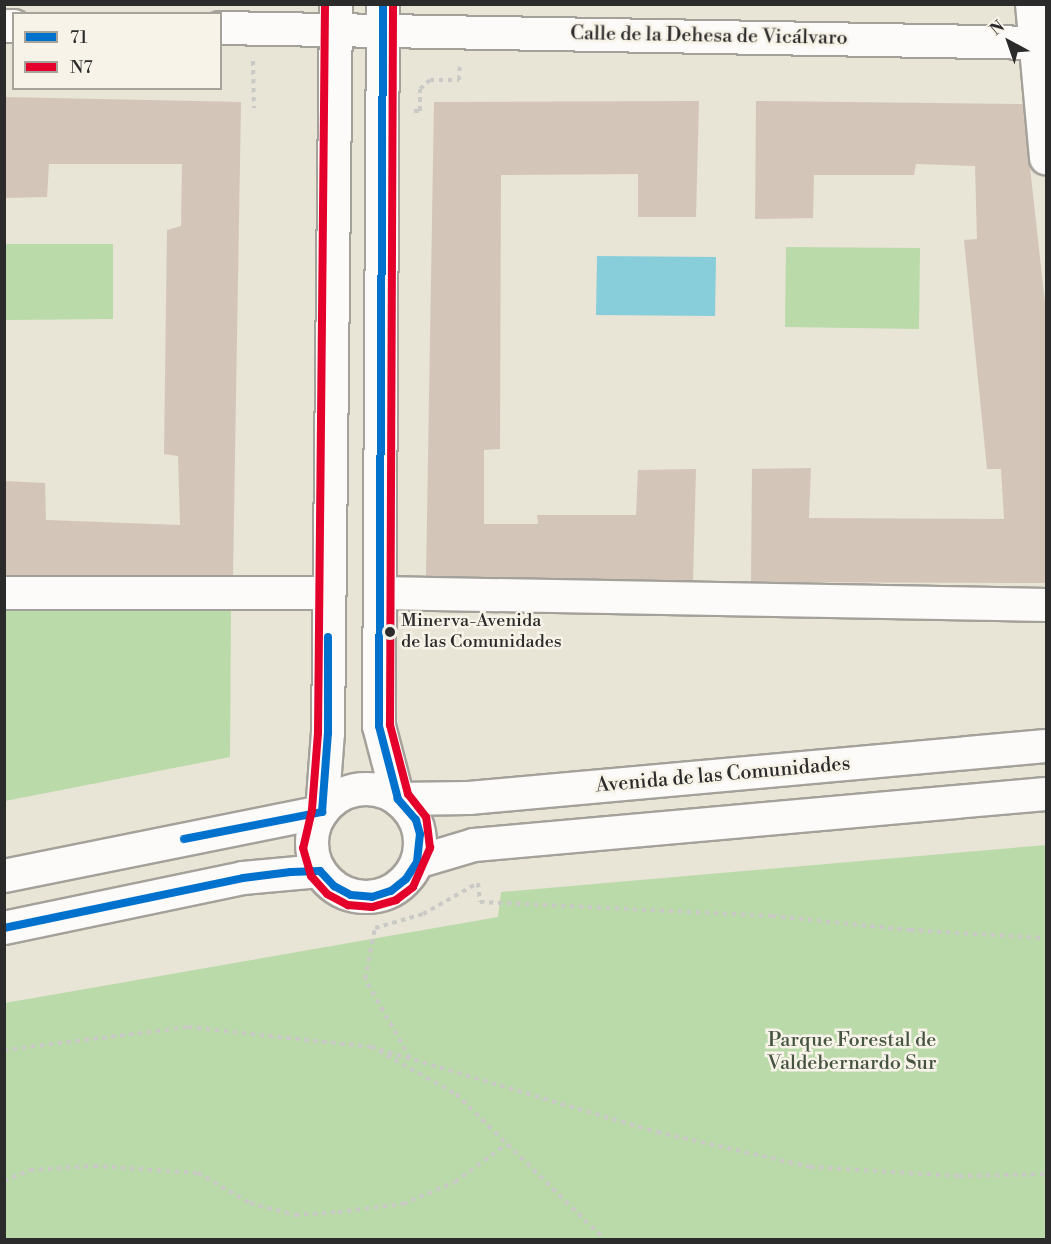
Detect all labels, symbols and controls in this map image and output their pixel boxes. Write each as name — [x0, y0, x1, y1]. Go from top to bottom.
legend — [12, 12, 222, 90]
north arrow — [979, 12, 1039, 72]
text: N — [986, 16, 1009, 40]
street label: Calle de la Dehesa de Vicálvaro — [570, 22, 848, 50]
text: 71 — [70, 26, 87, 49]
text: N7 — [70, 56, 92, 79]
place label: Minerva-Avenida de las Comunidades — [401, 611, 562, 654]
marker: Minerva-Avenida de las Comunidades — [384, 626, 396, 638]
street label: Avenida de las Comunidades — [595, 752, 851, 798]
park label: Parque Forestal de Valdebernardo Sur — [767, 1028, 937, 1075]

